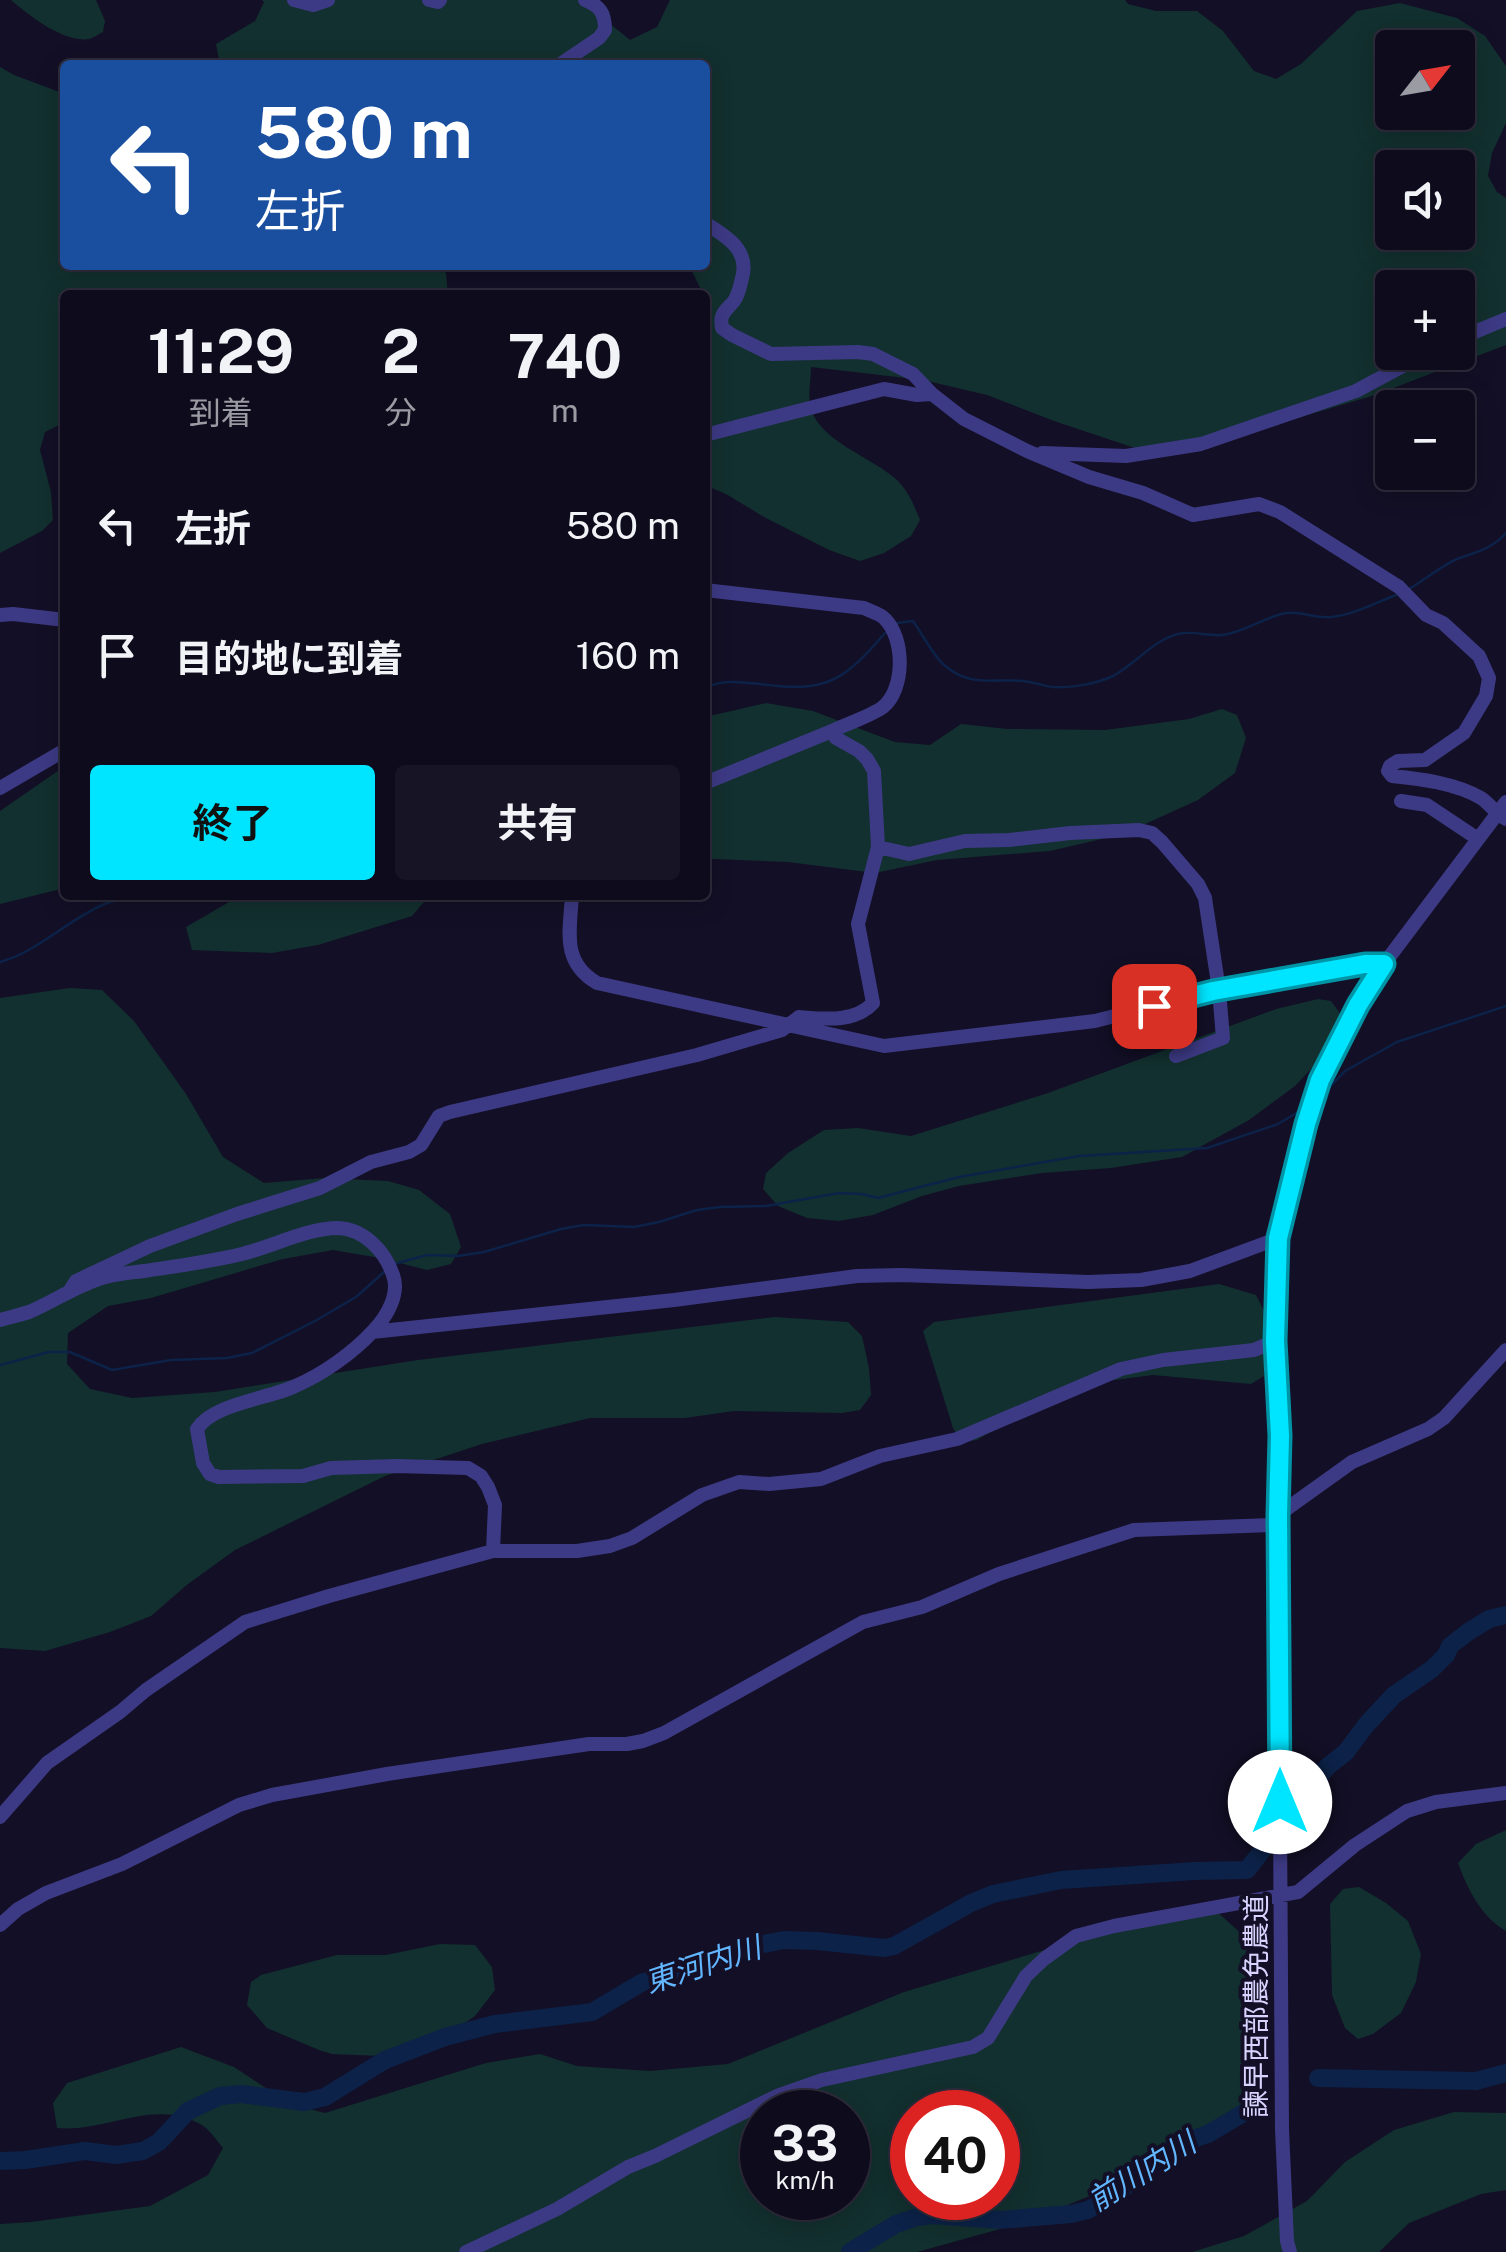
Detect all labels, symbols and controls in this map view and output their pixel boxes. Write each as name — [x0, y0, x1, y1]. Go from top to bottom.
north arrow — [1375, 30, 1475, 130]
map controls — [1375, 30, 1475, 490]
text: 580 m — [255, 91, 473, 174]
icon: left — [90, 100, 220, 230]
button: sound — [1375, 150, 1475, 250]
text: 左折 — [255, 184, 345, 237]
button: + — [1375, 270, 1475, 370]
text: 11:29 — [148, 316, 294, 387]
text: 2 — [382, 316, 420, 387]
text: 740 — [507, 321, 622, 392]
button: − — [1375, 390, 1475, 490]
text: m — [551, 392, 579, 429]
text: 到着 — [189, 394, 253, 431]
text: 分 — [385, 394, 417, 431]
icon: left — [90, 498, 145, 553]
text: 580 m — [566, 503, 680, 548]
text: 左折 — [175, 506, 251, 551]
icon: arrive — [90, 628, 145, 683]
text: 160 m — [576, 633, 680, 678]
text: 目的地に到着 — [175, 636, 403, 681]
button: 終了 — [90, 765, 375, 880]
button: 共有 — [395, 765, 680, 880]
pin — [1112, 964, 1197, 1049]
icon: arrive — [1127, 979, 1182, 1034]
position arrow — [1228, 1750, 1332, 1854]
street label: 諫早西部農免農道 — [1239, 1894, 1272, 2118]
water label: 東河内川 — [640, 1927, 768, 2000]
speed limit sign: 40 — [890, 2090, 1020, 2220]
text: 33 — [772, 2113, 838, 2172]
water label: 前川内川 — [1081, 2123, 1204, 2218]
text: km/h — [776, 2165, 834, 2195]

